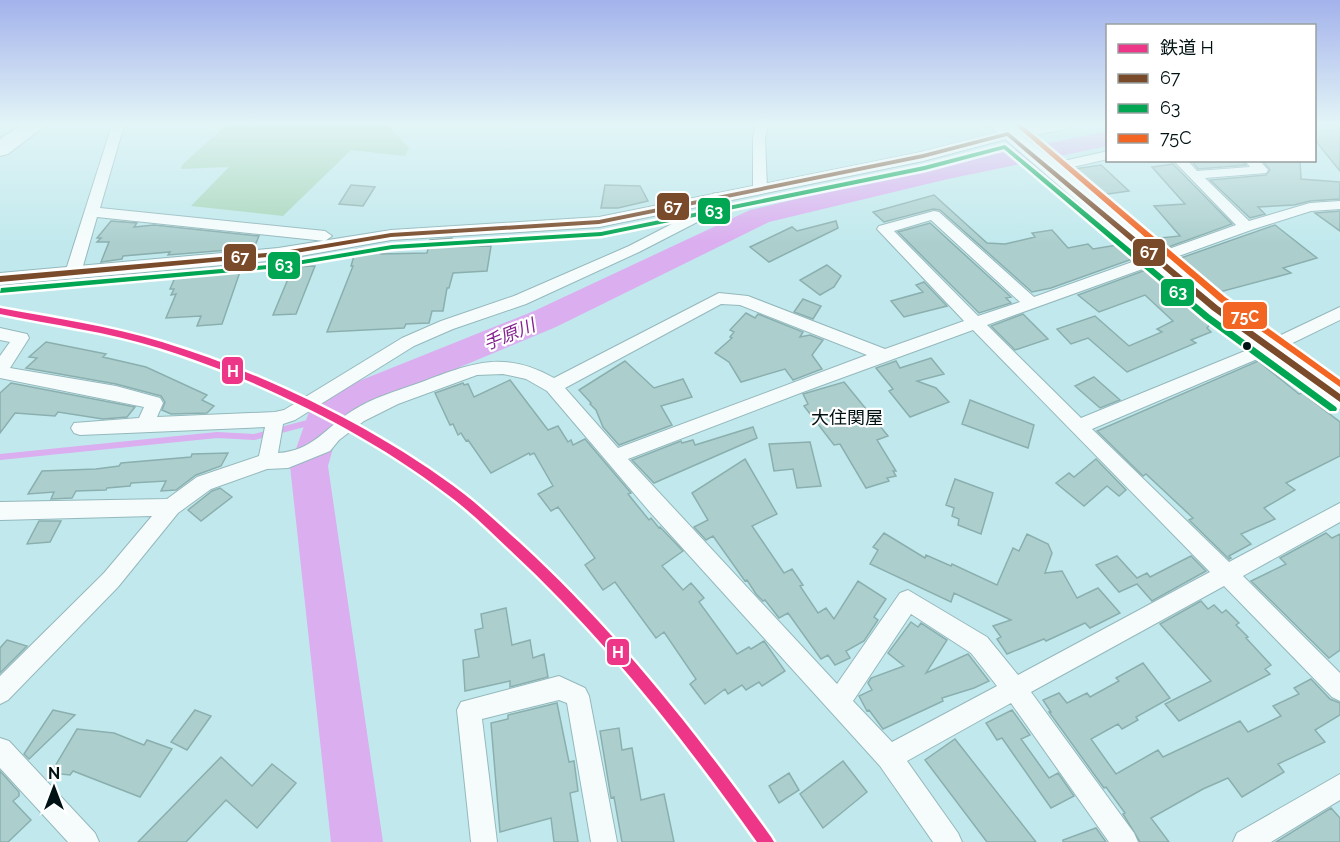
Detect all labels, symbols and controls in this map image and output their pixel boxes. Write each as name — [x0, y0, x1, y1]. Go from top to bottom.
legend — [1106, 24, 1316, 162]
text: 鉄道 H — [1160, 37, 1214, 58]
text: 67 — [1160, 67, 1181, 88]
text: 63 — [1160, 97, 1180, 118]
text: 75C — [1160, 127, 1192, 148]
line badge: 67 — [656, 192, 690, 221]
line badge: 63 — [697, 197, 731, 225]
text: 67 — [664, 198, 682, 217]
text: 63 — [705, 202, 723, 221]
line badge: 67 — [1132, 238, 1166, 267]
line badge: 67 — [223, 243, 257, 272]
text: 67 — [1140, 243, 1158, 262]
text: 67 — [231, 248, 249, 267]
line badge: 63 — [267, 251, 301, 280]
text: 63 — [275, 256, 293, 275]
line badge: 63 — [1160, 278, 1195, 307]
text: 63 — [1169, 283, 1187, 302]
line badge: 75C — [1222, 301, 1268, 330]
text: 75C — [1231, 307, 1259, 326]
water label: 手原川 — [480, 313, 540, 354]
unlabelled marker — [1241, 340, 1253, 352]
line badge: H — [221, 356, 244, 385]
text: H — [227, 362, 239, 381]
district label: 大住関屋 — [811, 407, 883, 428]
line badge: H — [606, 638, 630, 666]
text: H — [612, 643, 624, 662]
north arrow — [24, 758, 84, 818]
text: N — [48, 764, 60, 783]

